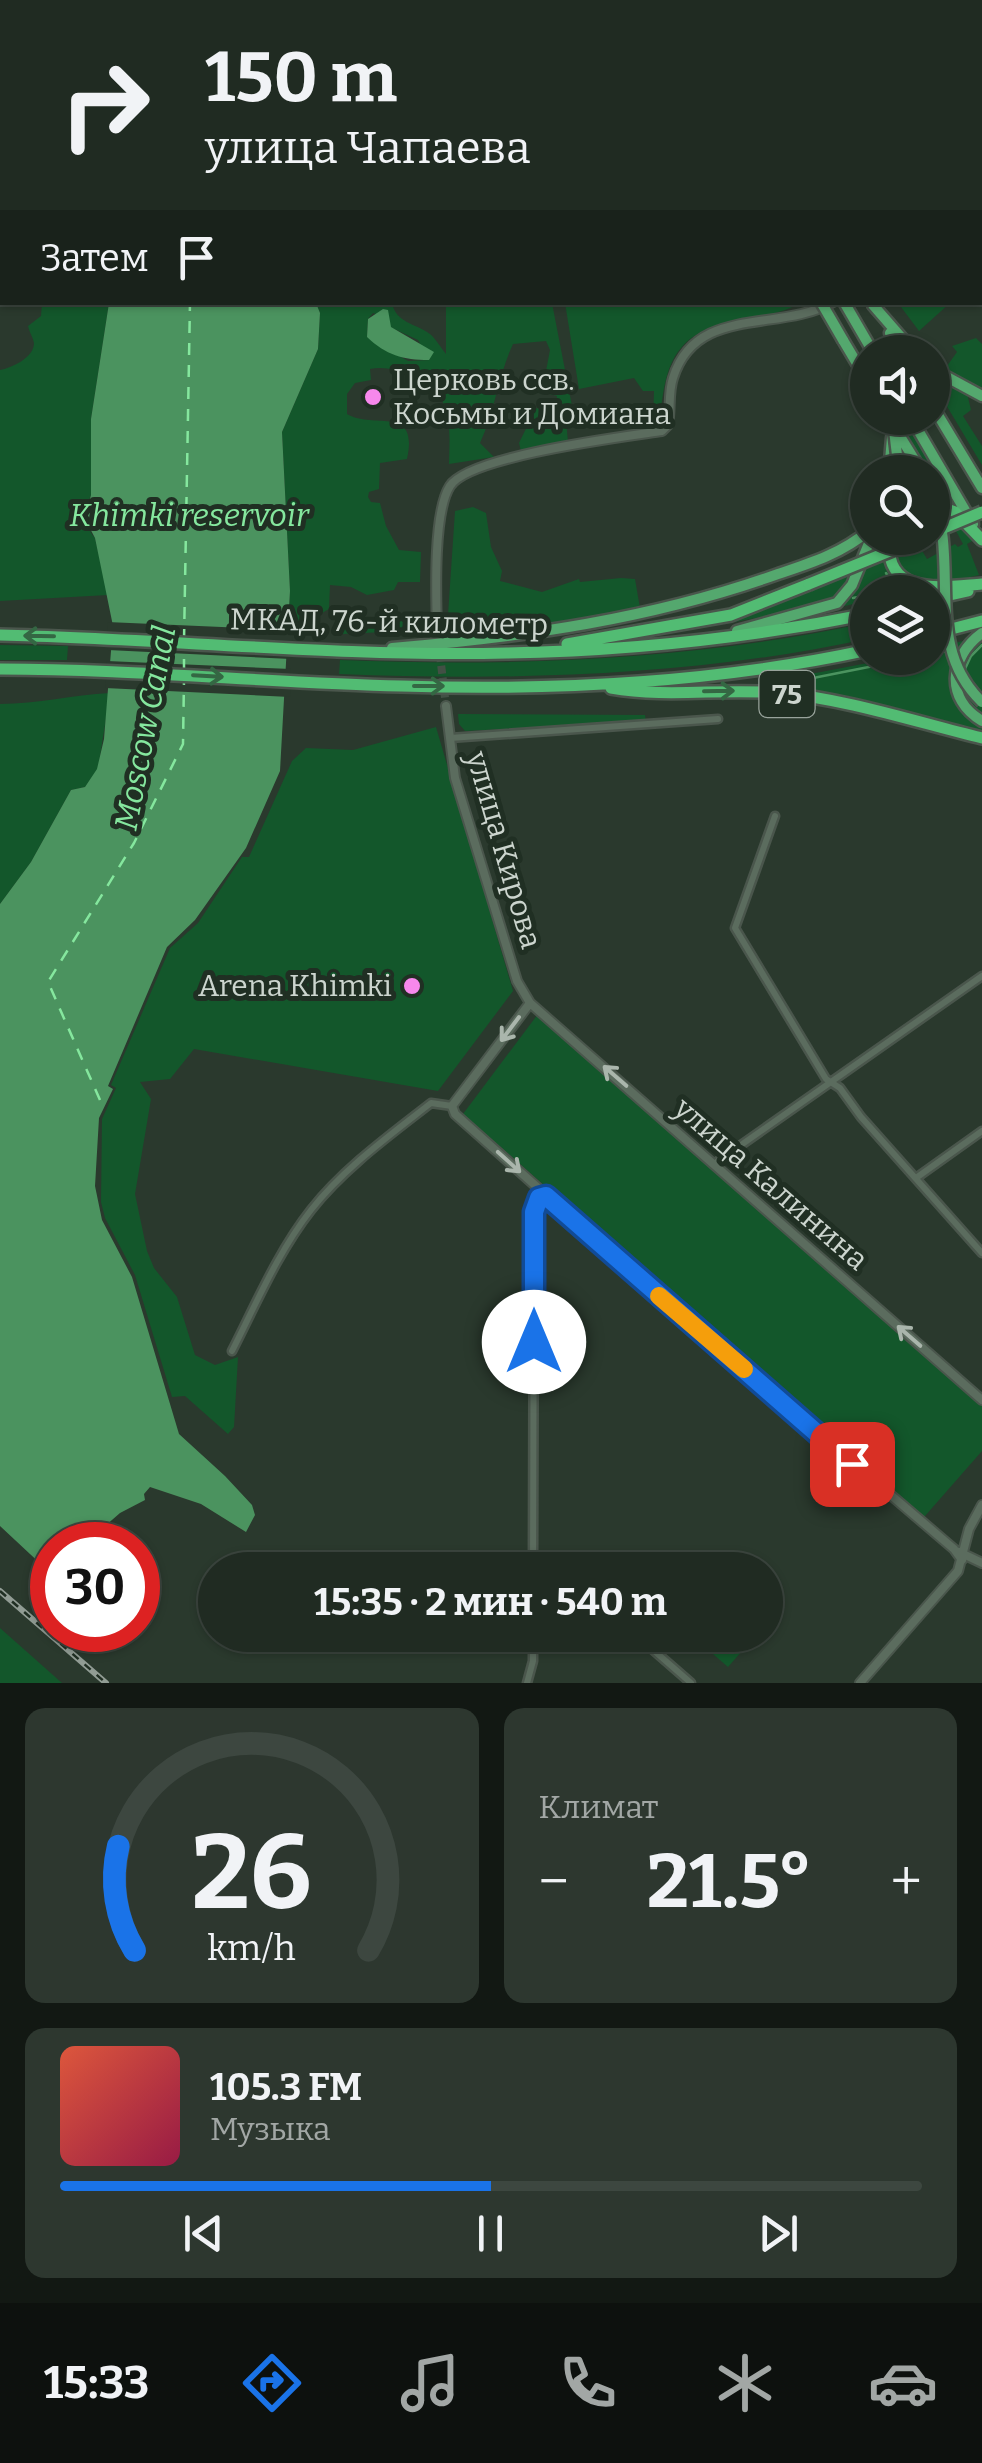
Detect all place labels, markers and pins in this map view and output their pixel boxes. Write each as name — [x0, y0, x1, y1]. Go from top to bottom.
place label: Церковь ссв. Косьмы и Домиана — [393, 362, 671, 432]
marker: Церковь ссв. Косьмы и Домиана — [362, 386, 384, 408]
place label: Arena Khimki — [198, 968, 392, 1004]
marker: Arena Khimki — [401, 975, 423, 997]
pin — [810, 1422, 895, 1507]

